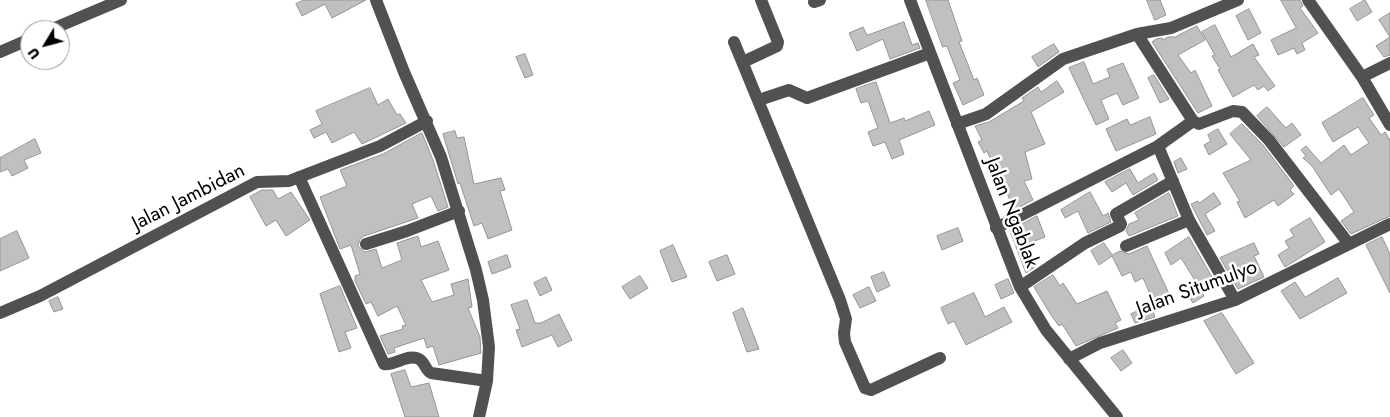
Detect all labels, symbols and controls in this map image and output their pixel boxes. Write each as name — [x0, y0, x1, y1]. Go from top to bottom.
north arrow — [20, 20, 70, 70]
text: U — [23, 43, 45, 63]
street label: Jalan Ngablak — [979, 155, 1043, 271]
street label: Jalan Jambidan — [129, 159, 249, 237]
street label: Jalan Situmulyo — [1133, 256, 1261, 322]

